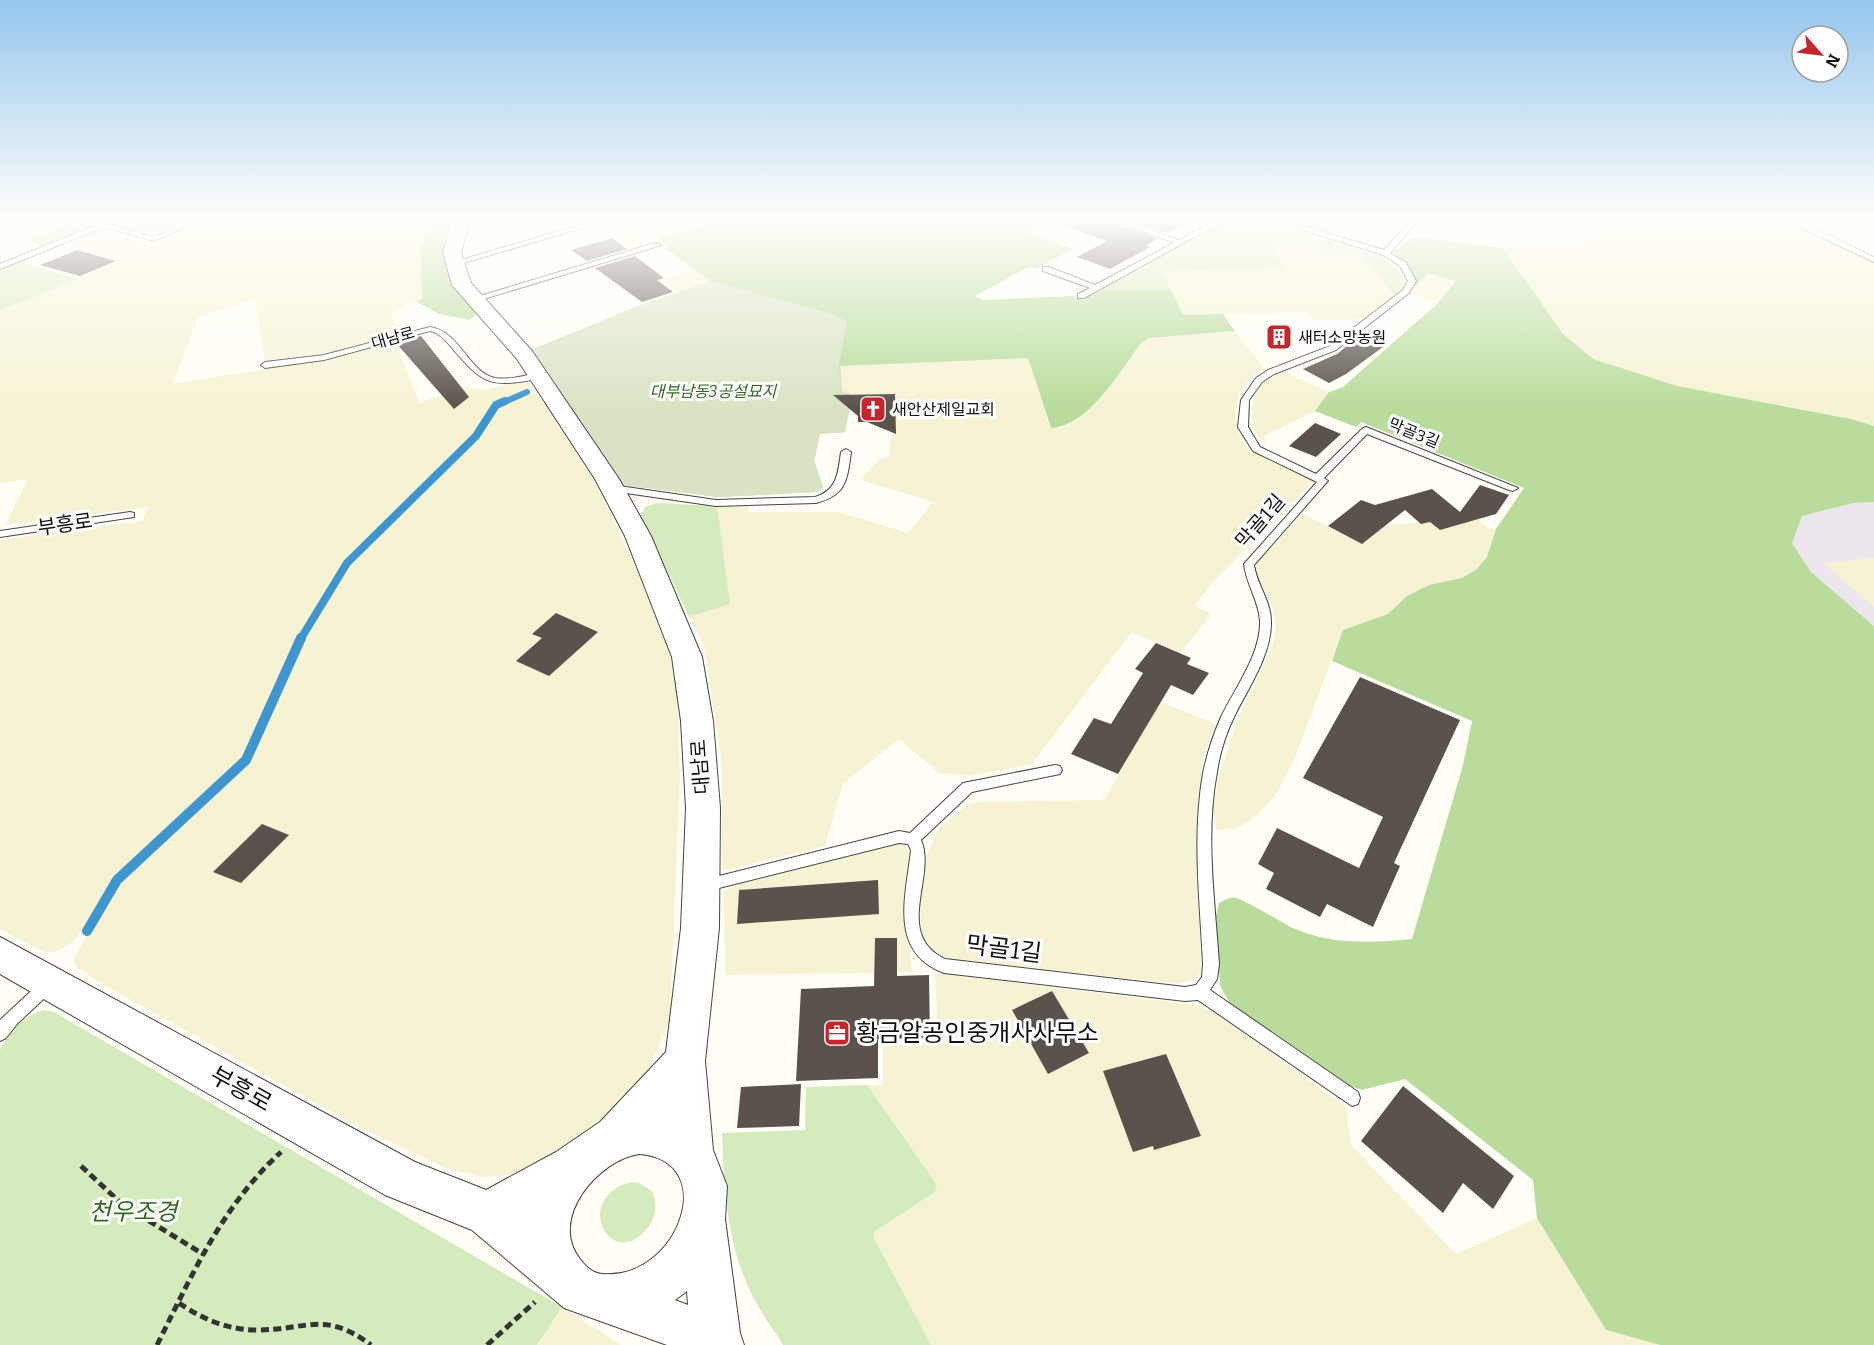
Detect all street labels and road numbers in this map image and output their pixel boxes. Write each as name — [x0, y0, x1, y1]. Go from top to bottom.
street label: 대남로 — [369, 323, 417, 353]
street label: 막골3길 — [1386, 414, 1442, 452]
street label: 막골1길 — [1230, 489, 1290, 553]
street label: 부흥로 — [36, 508, 94, 540]
street label: 대남로 — [686, 739, 714, 795]
street label: 막골1길 — [965, 930, 1043, 968]
street label: 부흥로 — [205, 1061, 277, 1117]

